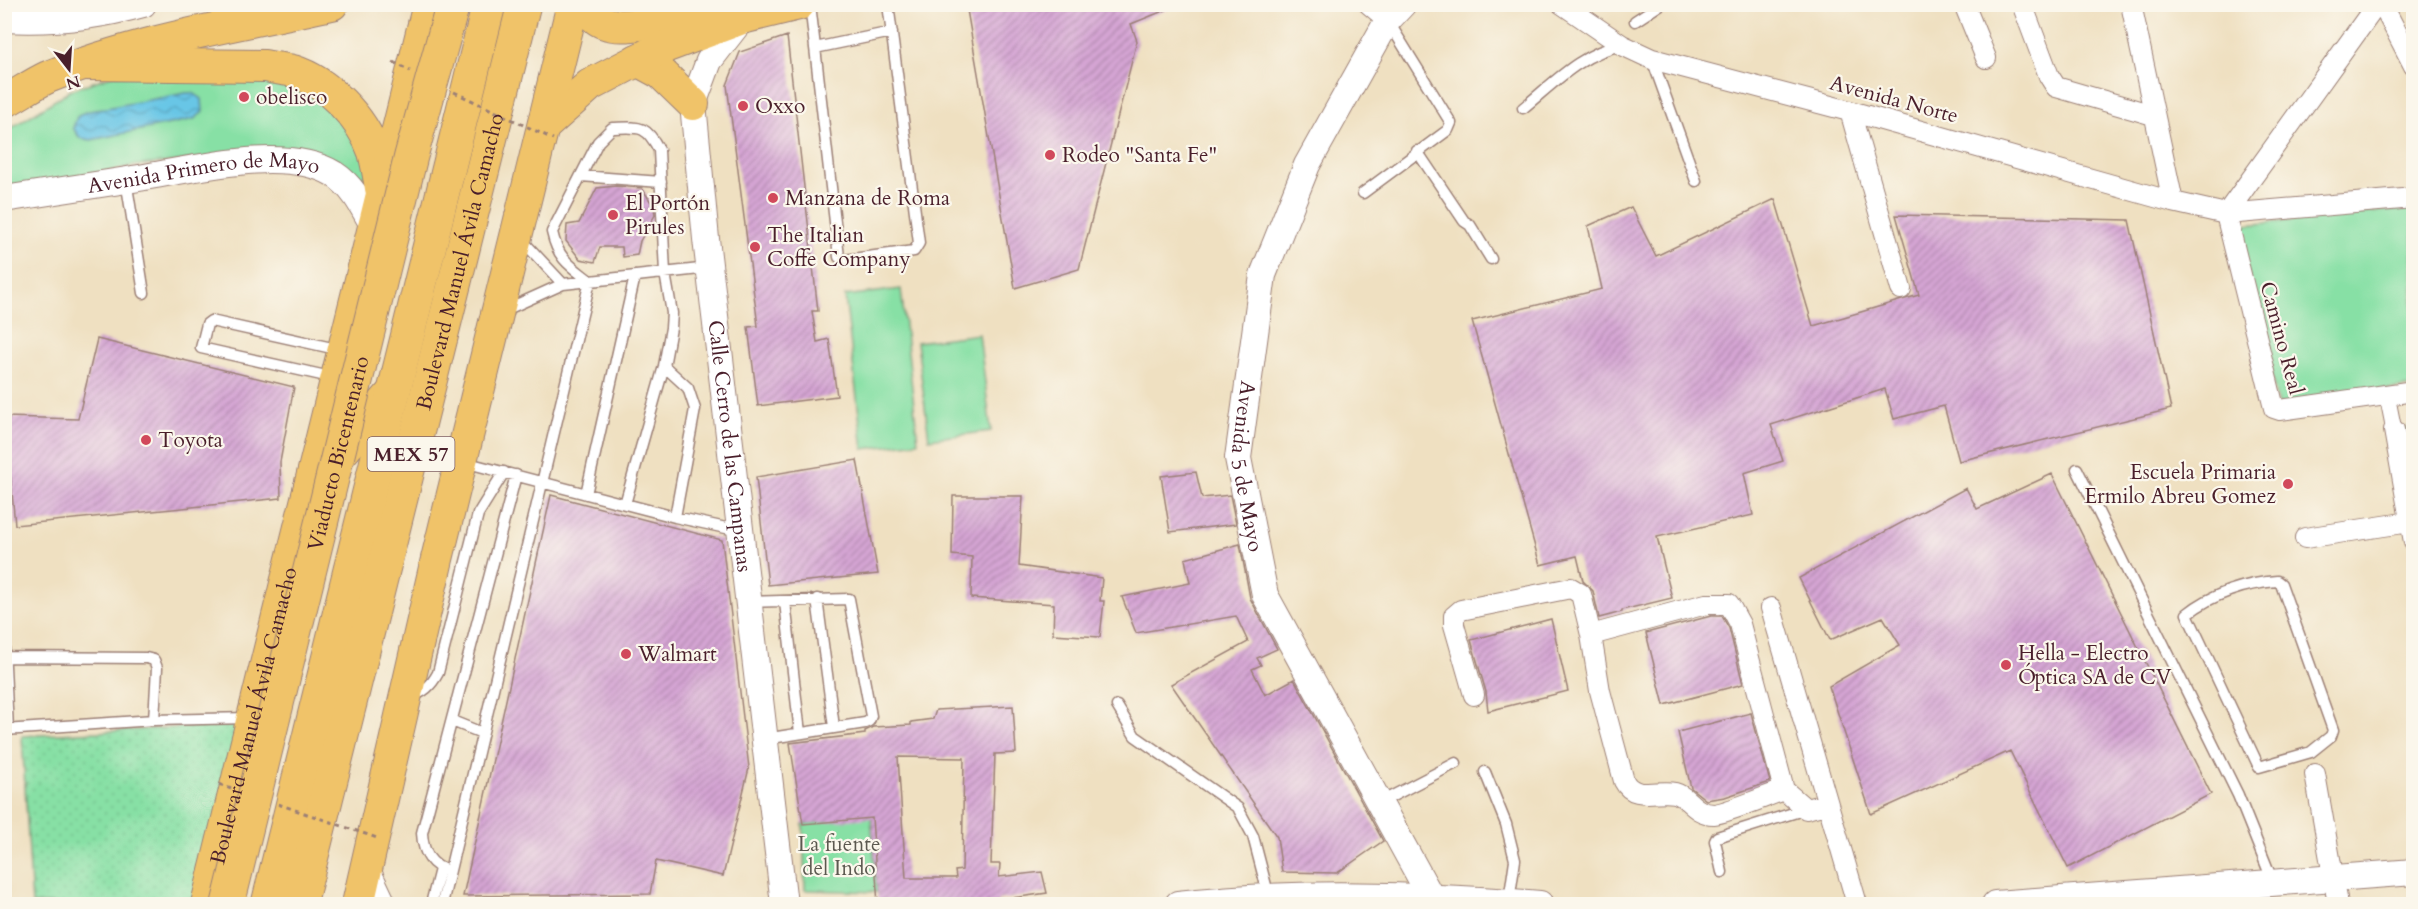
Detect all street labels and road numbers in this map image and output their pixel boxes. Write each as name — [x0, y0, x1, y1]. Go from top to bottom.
street label: Avenida Norte — [1826, 68, 1961, 131]
street label: Boulevard Manuel Ávila Camacho — [409, 110, 511, 413]
street label: Avenida Primero de Mayo — [86, 146, 324, 201]
street label: Camino Real — [2252, 278, 2311, 398]
street label: Calle Cerro de las Campanas — [701, 318, 759, 574]
street label: Viaducto Bicentenario — [301, 353, 377, 554]
street label: Avenida 5 de Mayo — [1223, 379, 1270, 554]
road number: MEX 57 — [368, 437, 454, 471]
street label: Boulevard Manuel Ávila Camacho — [203, 564, 305, 867]

